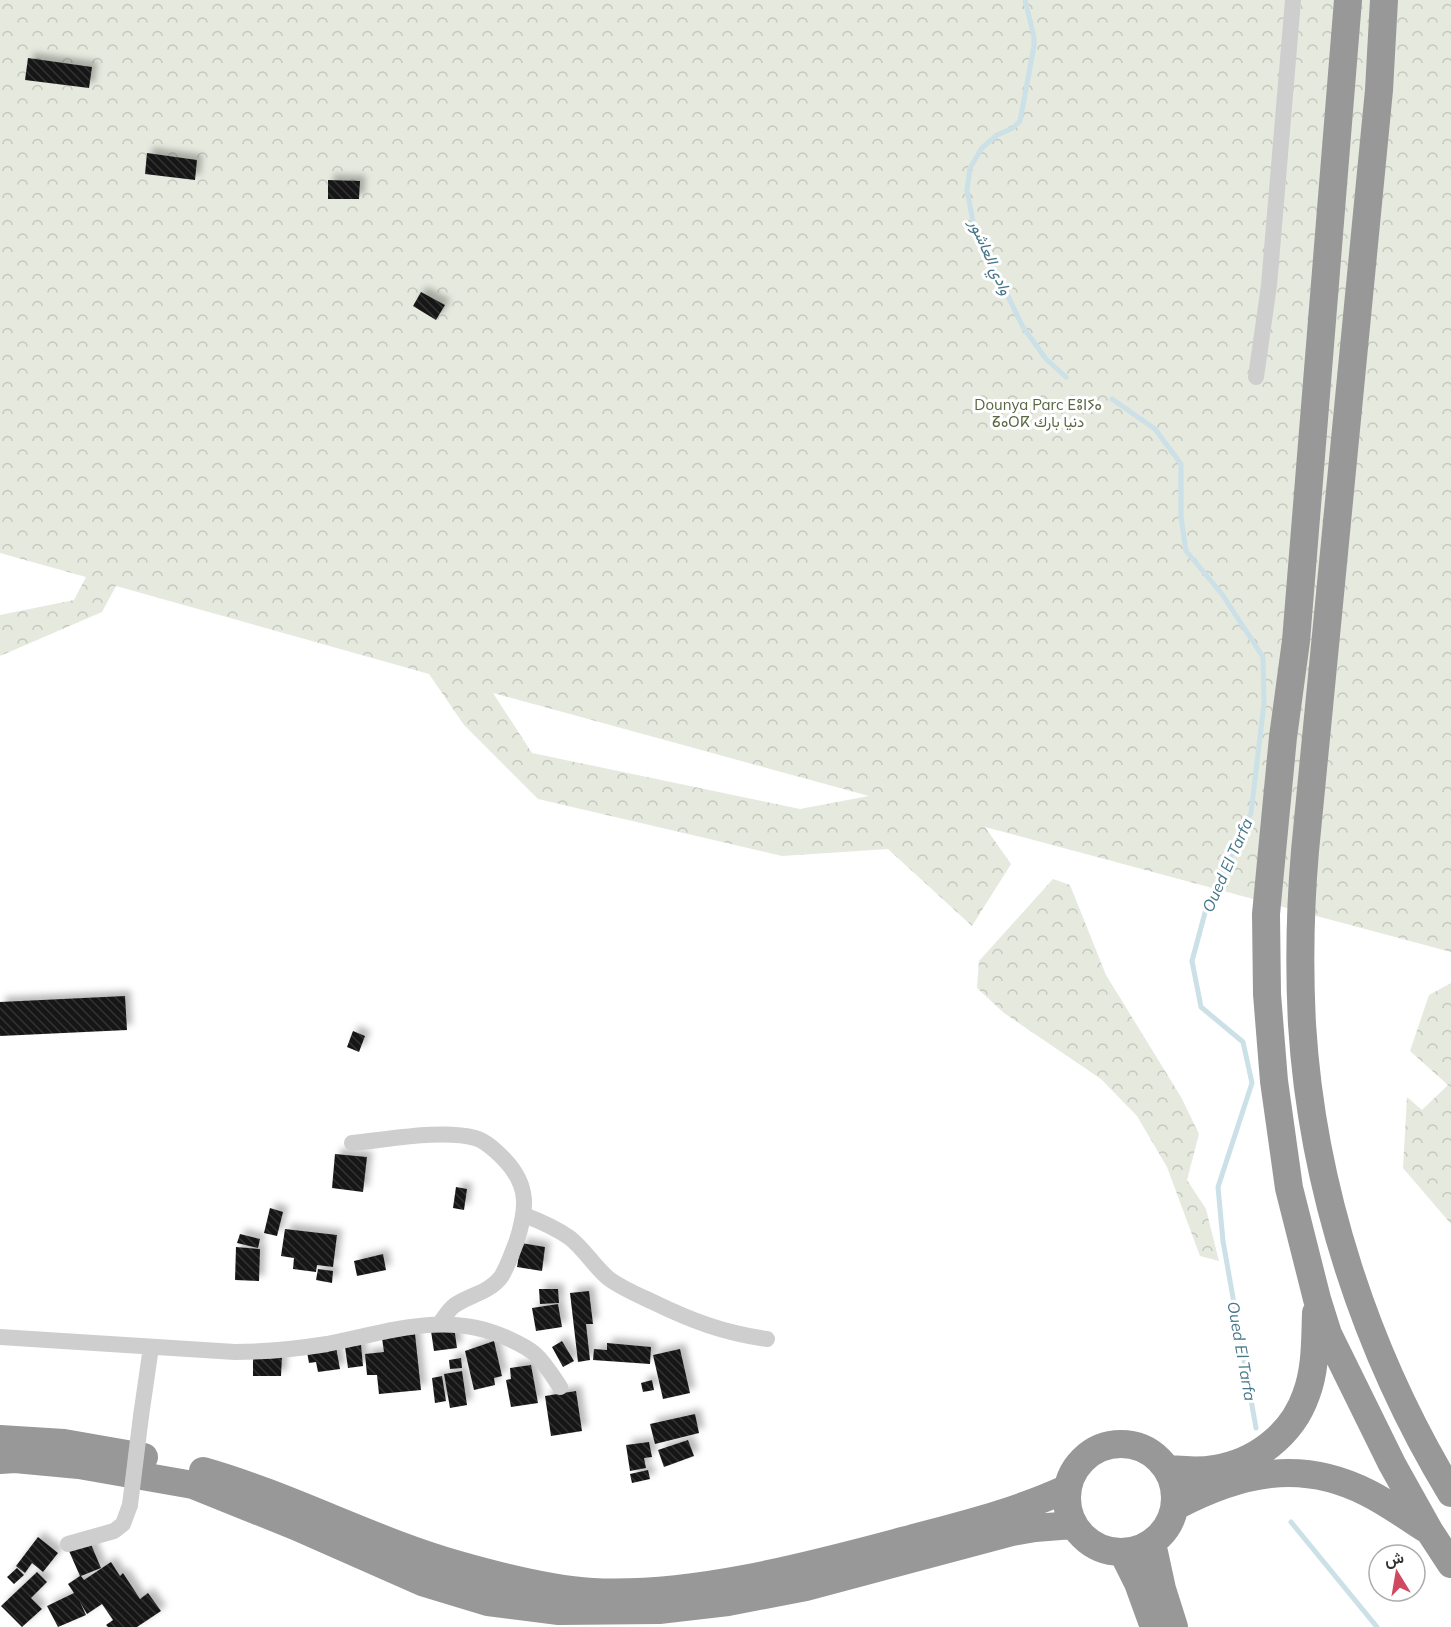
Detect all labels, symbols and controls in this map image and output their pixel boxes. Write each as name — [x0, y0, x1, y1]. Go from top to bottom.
water label: وادي العاشور — [961, 215, 1017, 300]
park label: Dounya Parc ⴹⵓⵏⵢⴰ ⵒⴰⵔⴽ دنيا بارك — [974, 395, 1102, 431]
water label: Oued El Tarfa — [1197, 815, 1257, 915]
water label: Oued El Tarfa — [1223, 1300, 1261, 1403]
north arrow — [1367, 1543, 1427, 1603]
text: ش — [1383, 1547, 1405, 1570]

